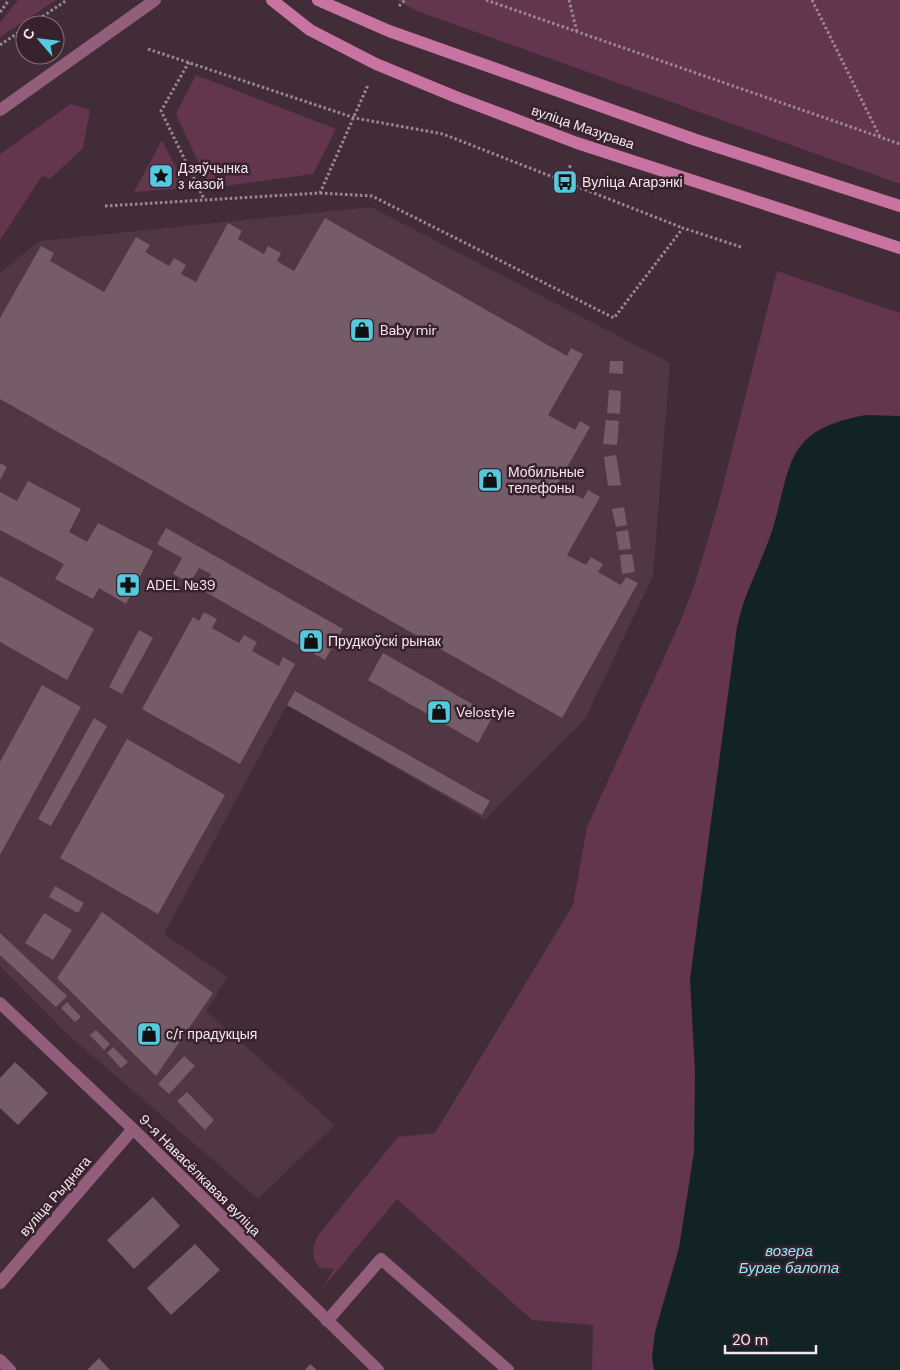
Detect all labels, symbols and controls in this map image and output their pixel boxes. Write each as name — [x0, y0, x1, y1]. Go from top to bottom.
north arrow — [15, 15, 65, 65]
text: С — [18, 25, 39, 43]
street label: вуліца Мазурава — [529, 101, 637, 153]
place label: Дзяўчынка з казой — [178, 159, 248, 193]
place icon: Дзяўчынка з казой — [148, 163, 174, 189]
bus stop icon: Вуліца Агарэнкі — [552, 169, 578, 195]
place label: Вуліца Агарэнкі — [582, 173, 683, 191]
shop icon: Baby mir — [349, 317, 375, 343]
place label: Baby mir — [380, 321, 437, 339]
place label: Мобильные телефоны — [508, 463, 585, 497]
shop icon: Мобильные телефоны — [477, 467, 503, 493]
pharmacy icon: ADEL №39 — [115, 572, 141, 598]
place label: ADEL №39 — [146, 576, 216, 594]
shop icon: Прудкоўскі рынак — [298, 628, 324, 654]
place label: Прудкоўскі рынак — [328, 632, 442, 650]
shop icon: Velostyle — [426, 699, 452, 725]
place label: Velostyle — [456, 703, 515, 721]
shop icon: с/г прадукцыя — [136, 1021, 162, 1047]
place label: с/г прадукцыя — [166, 1025, 257, 1043]
street label: 9-я Навасёлкавая вуліца — [135, 1110, 265, 1240]
street label: вуліца Рыднага — [15, 1152, 95, 1240]
water label: возера Бурае балота — [739, 1241, 839, 1278]
scale bar — [725, 1322, 816, 1354]
text: 20 m — [732, 1330, 768, 1350]

